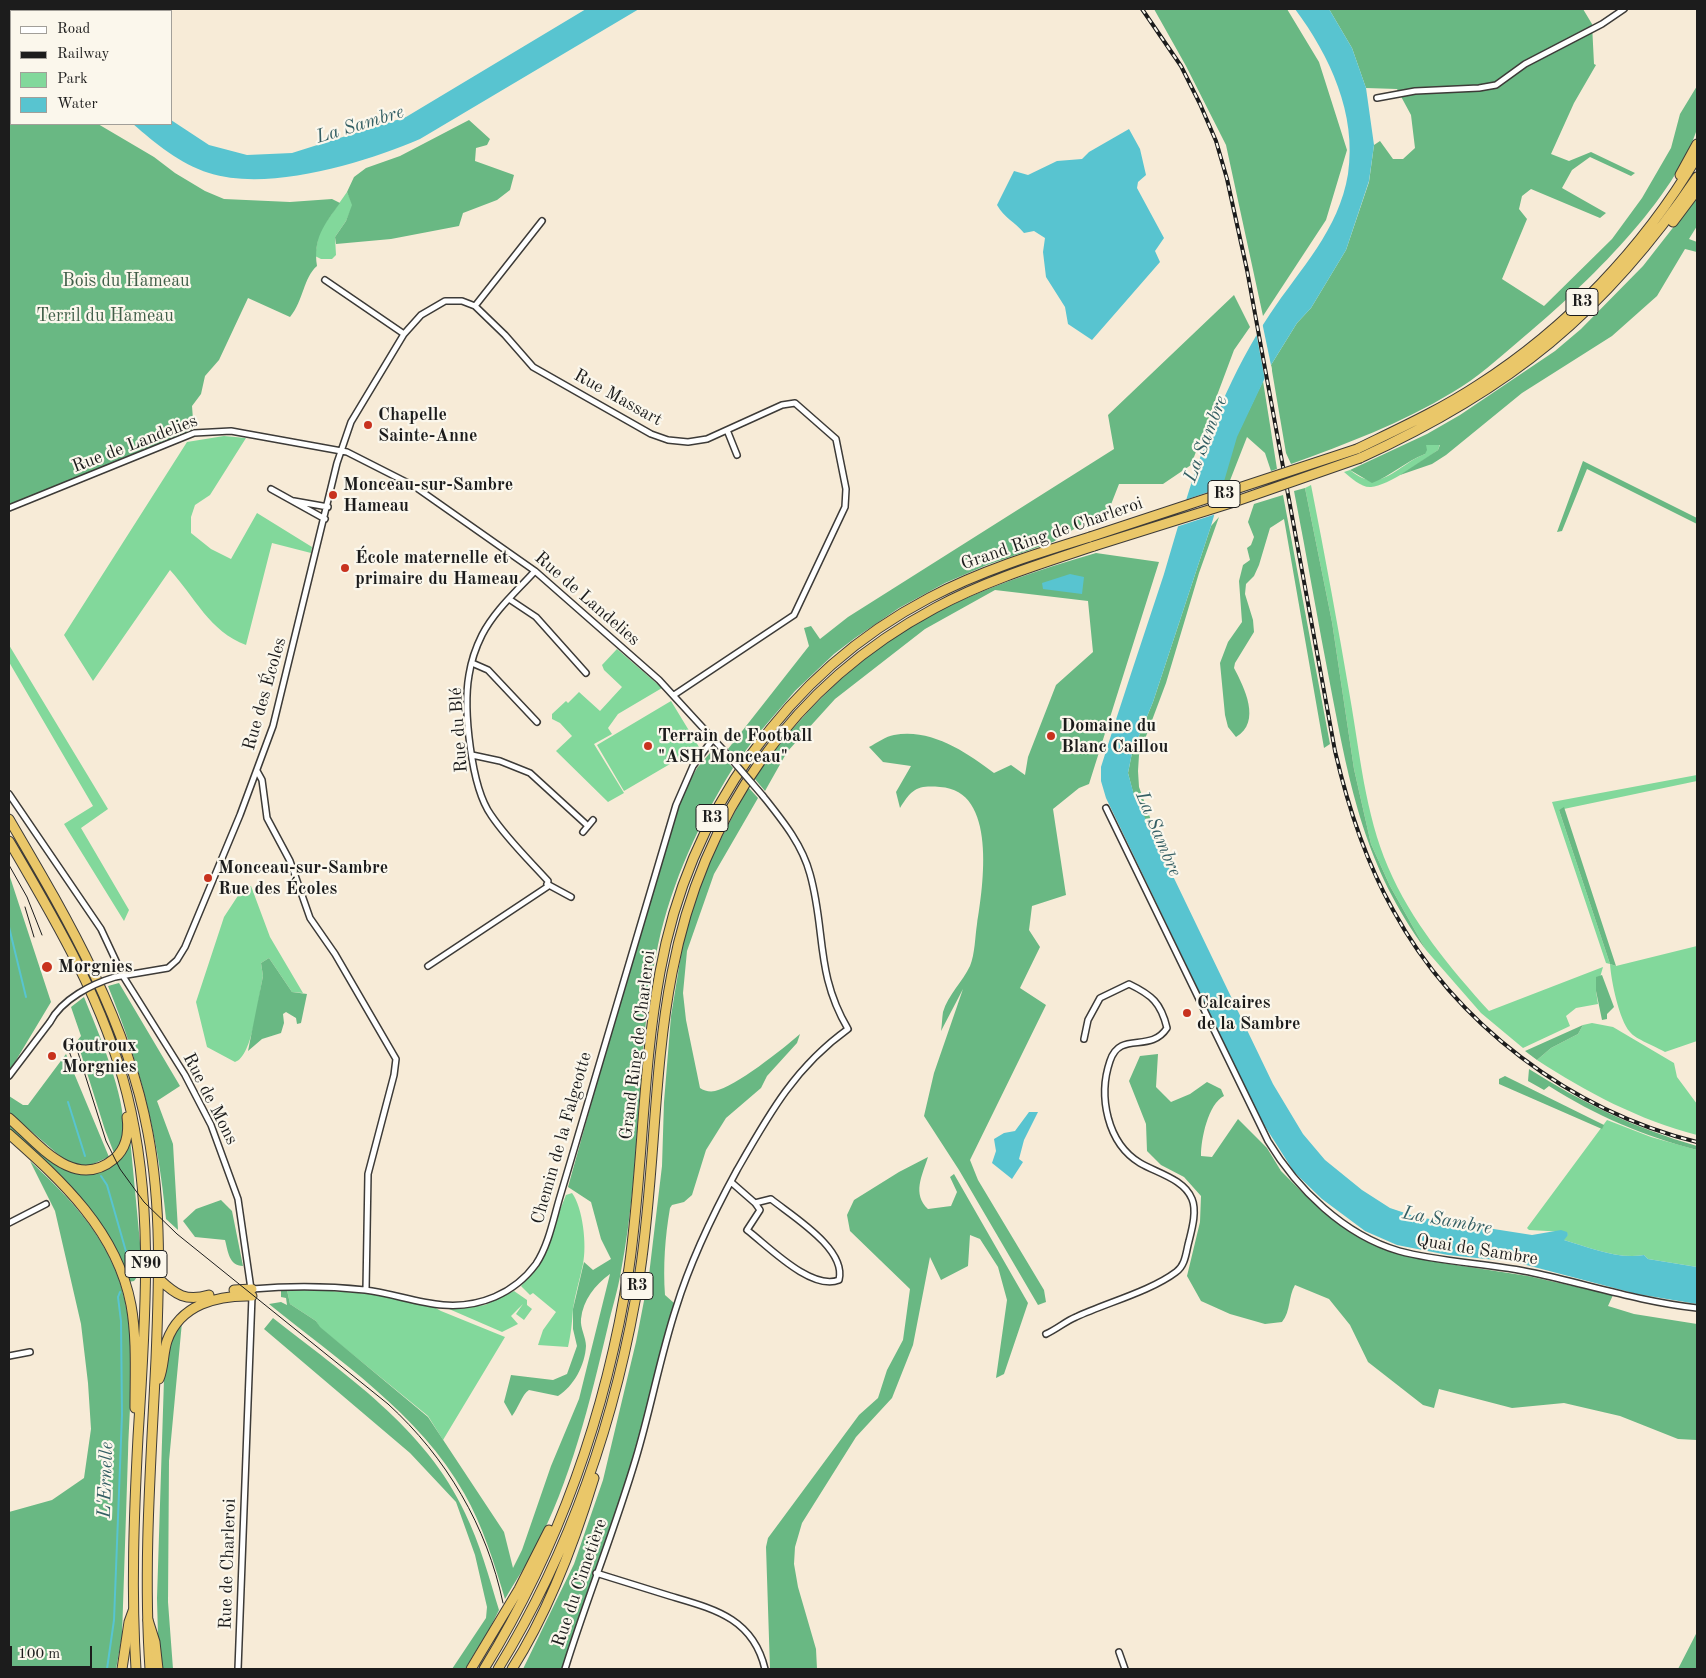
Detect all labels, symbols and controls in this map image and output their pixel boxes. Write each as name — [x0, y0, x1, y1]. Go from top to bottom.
legend — [10, 10, 172, 125]
text: Road — [57, 22, 90, 37]
text: Railway — [57, 47, 110, 62]
text: Park — [57, 72, 88, 87]
text: Water — [57, 97, 98, 112]
water label: La Sambre — [313, 101, 407, 149]
park label: Bois du Hameau — [62, 270, 190, 292]
road number: R3 — [1566, 288, 1598, 316]
park label: Terril du Hameau — [36, 305, 174, 327]
street label: Rue Massart — [570, 365, 666, 431]
water label: La Sambre — [1179, 393, 1233, 485]
place label: Chapelle Sainte-Anne — [378, 404, 477, 446]
street label: Rue de Landelies — [69, 410, 201, 478]
marker: Chapelle Sainte-Anne — [362, 419, 374, 431]
place label: Monceau-sur-Sambre Hameau — [343, 474, 513, 516]
road number: R3 — [1208, 480, 1240, 508]
marker: Monceau-sur-Sambre Hameau — [327, 489, 339, 501]
street label: Grand Ring de Charleroi — [958, 493, 1146, 575]
place label: École maternelle et primaire du Hameau — [355, 547, 519, 590]
street label: Rue de Landelies — [530, 547, 644, 651]
marker: École maternelle et primaire du Hameau — [339, 562, 351, 574]
street label: Rue des Écoles — [239, 635, 291, 753]
street label: Rue du Blé — [445, 687, 473, 773]
place label: Domaine du Blanc Caillou — [1061, 715, 1168, 758]
place label: Terrain de Football "ASH Monceau" — [658, 725, 812, 768]
marker: Domaine du Blanc Caillou — [1045, 730, 1057, 742]
marker: Terrain de Football "ASH Monceau" — [642, 740, 654, 752]
water label: La Sambre — [1130, 788, 1186, 880]
road number: R3 — [696, 804, 728, 831]
place label: Monceau-sur-Sambre Rue des Écoles — [218, 857, 388, 900]
marker: Monceau-sur-Sambre Rue des Écoles — [202, 872, 214, 884]
street label: Grand Ring de Charleroi — [616, 949, 660, 1141]
place label: Morgnies — [58, 956, 132, 978]
marker: Morgnies — [40, 960, 54, 974]
place label: Calcaires de la Sambre — [1197, 992, 1300, 1034]
marker: Calcaires de la Sambre — [1181, 1007, 1193, 1019]
place label: Goutroux Morgnies — [62, 1035, 137, 1078]
street label: Chemin de la Falgeotte — [527, 1049, 597, 1227]
marker: Goutroux Morgnies — [46, 1050, 58, 1062]
street label: Rue de Mons — [178, 1050, 242, 1148]
water label: La Sambre — [1400, 1202, 1494, 1240]
street label: Quai de Sambre — [1415, 1230, 1539, 1270]
road number: N90 — [125, 1250, 167, 1278]
road number: R3 — [621, 1272, 653, 1300]
water label: L'Ernelle — [93, 1441, 119, 1519]
street label: Rue de Charleroi — [215, 1498, 241, 1630]
street label: Rue du Cimetière — [548, 1516, 612, 1650]
scale bar — [12, 1636, 95, 1668]
text: 100 m — [18, 1647, 60, 1662]

